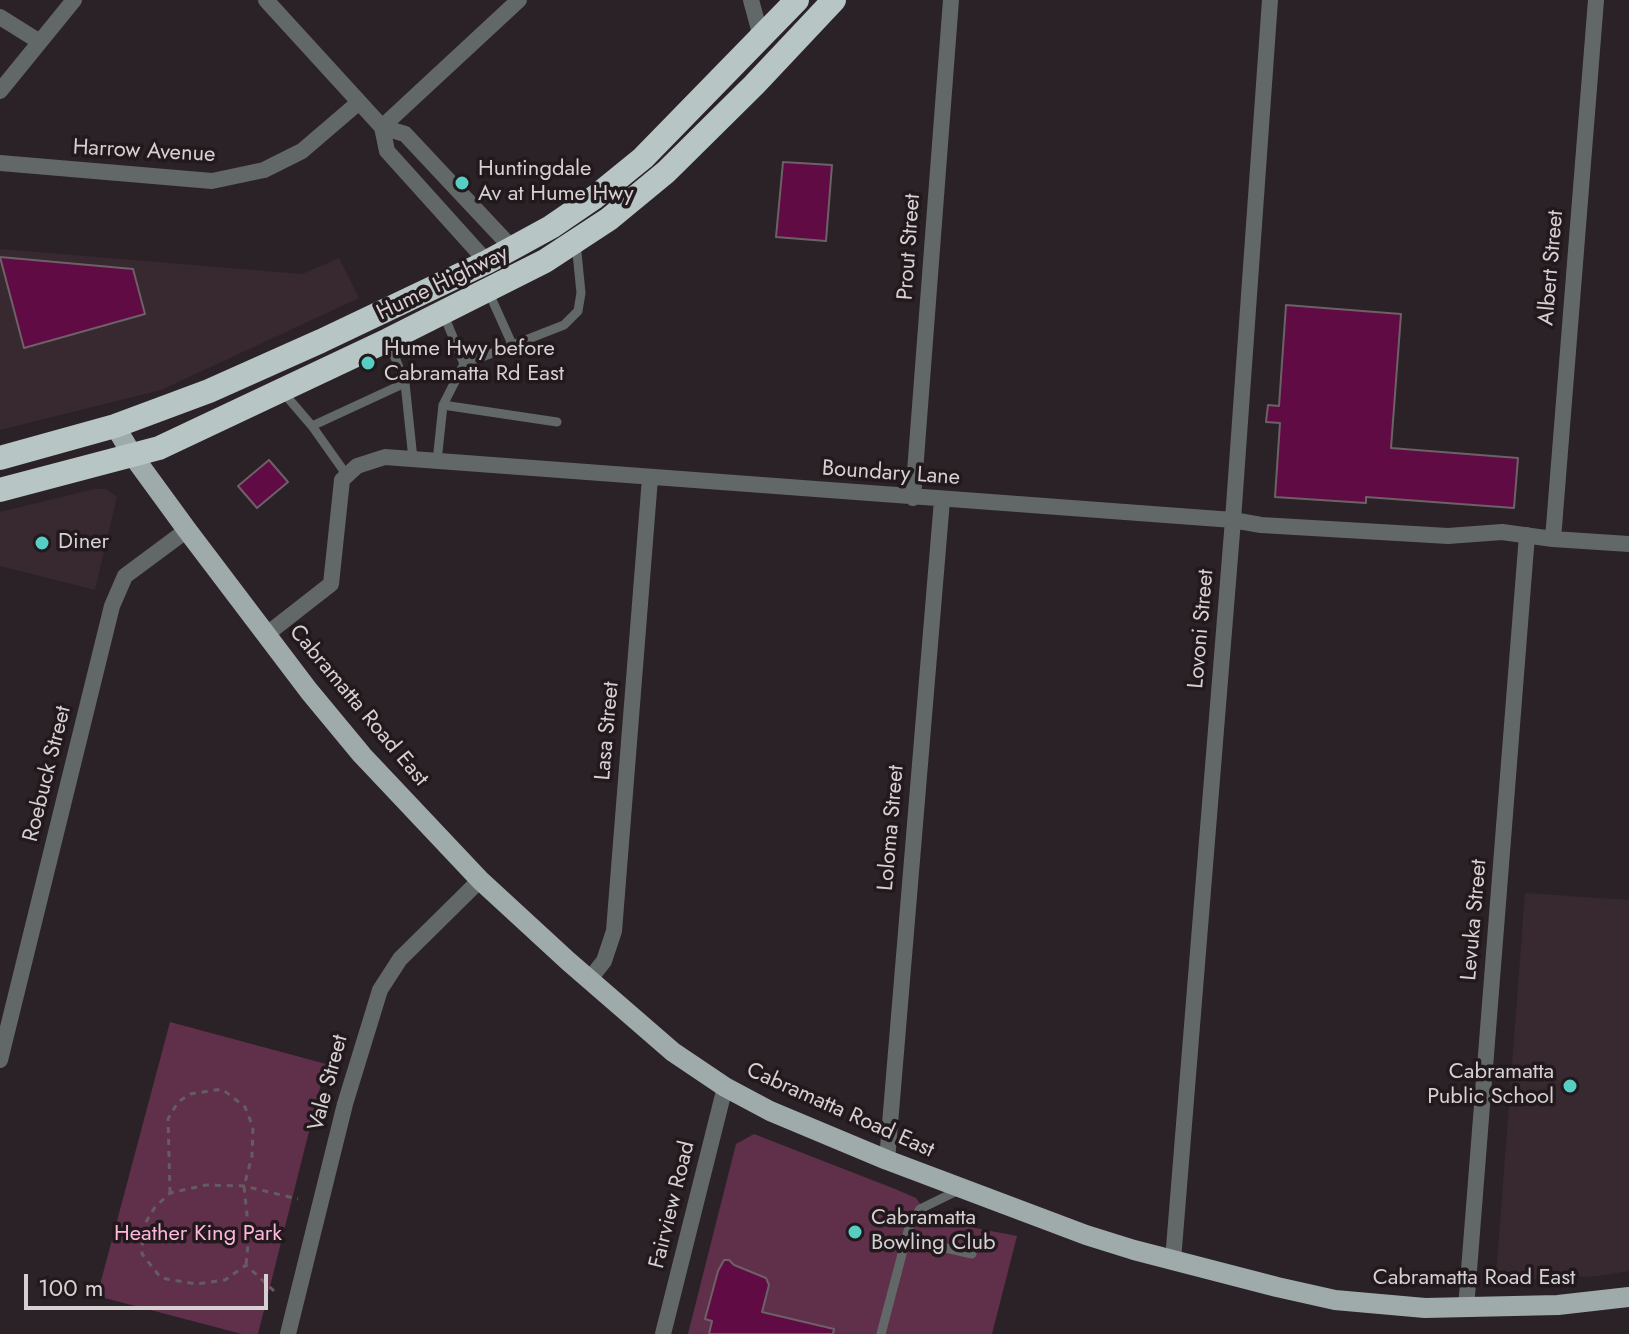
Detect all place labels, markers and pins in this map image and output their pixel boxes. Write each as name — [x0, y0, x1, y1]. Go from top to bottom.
place label: Huntingdale Av at Hume Hwy — [478, 157, 634, 208]
marker: Huntingdale Av at Hume Hwy — [453, 174, 471, 192]
place label: Hume Hwy before Cabramatta Rd East — [384, 337, 564, 388]
marker: Hume Hwy before Cabramatta Rd East — [359, 354, 377, 372]
place label: Diner — [58, 530, 109, 556]
marker: Diner — [33, 534, 51, 552]
place label: Cabramatta Public School — [1427, 1060, 1554, 1112]
marker: Cabramatta Public School — [1561, 1077, 1579, 1095]
place label: Cabramatta Bowling Club — [871, 1206, 996, 1258]
marker: Cabramatta Bowling Club — [846, 1223, 864, 1241]

